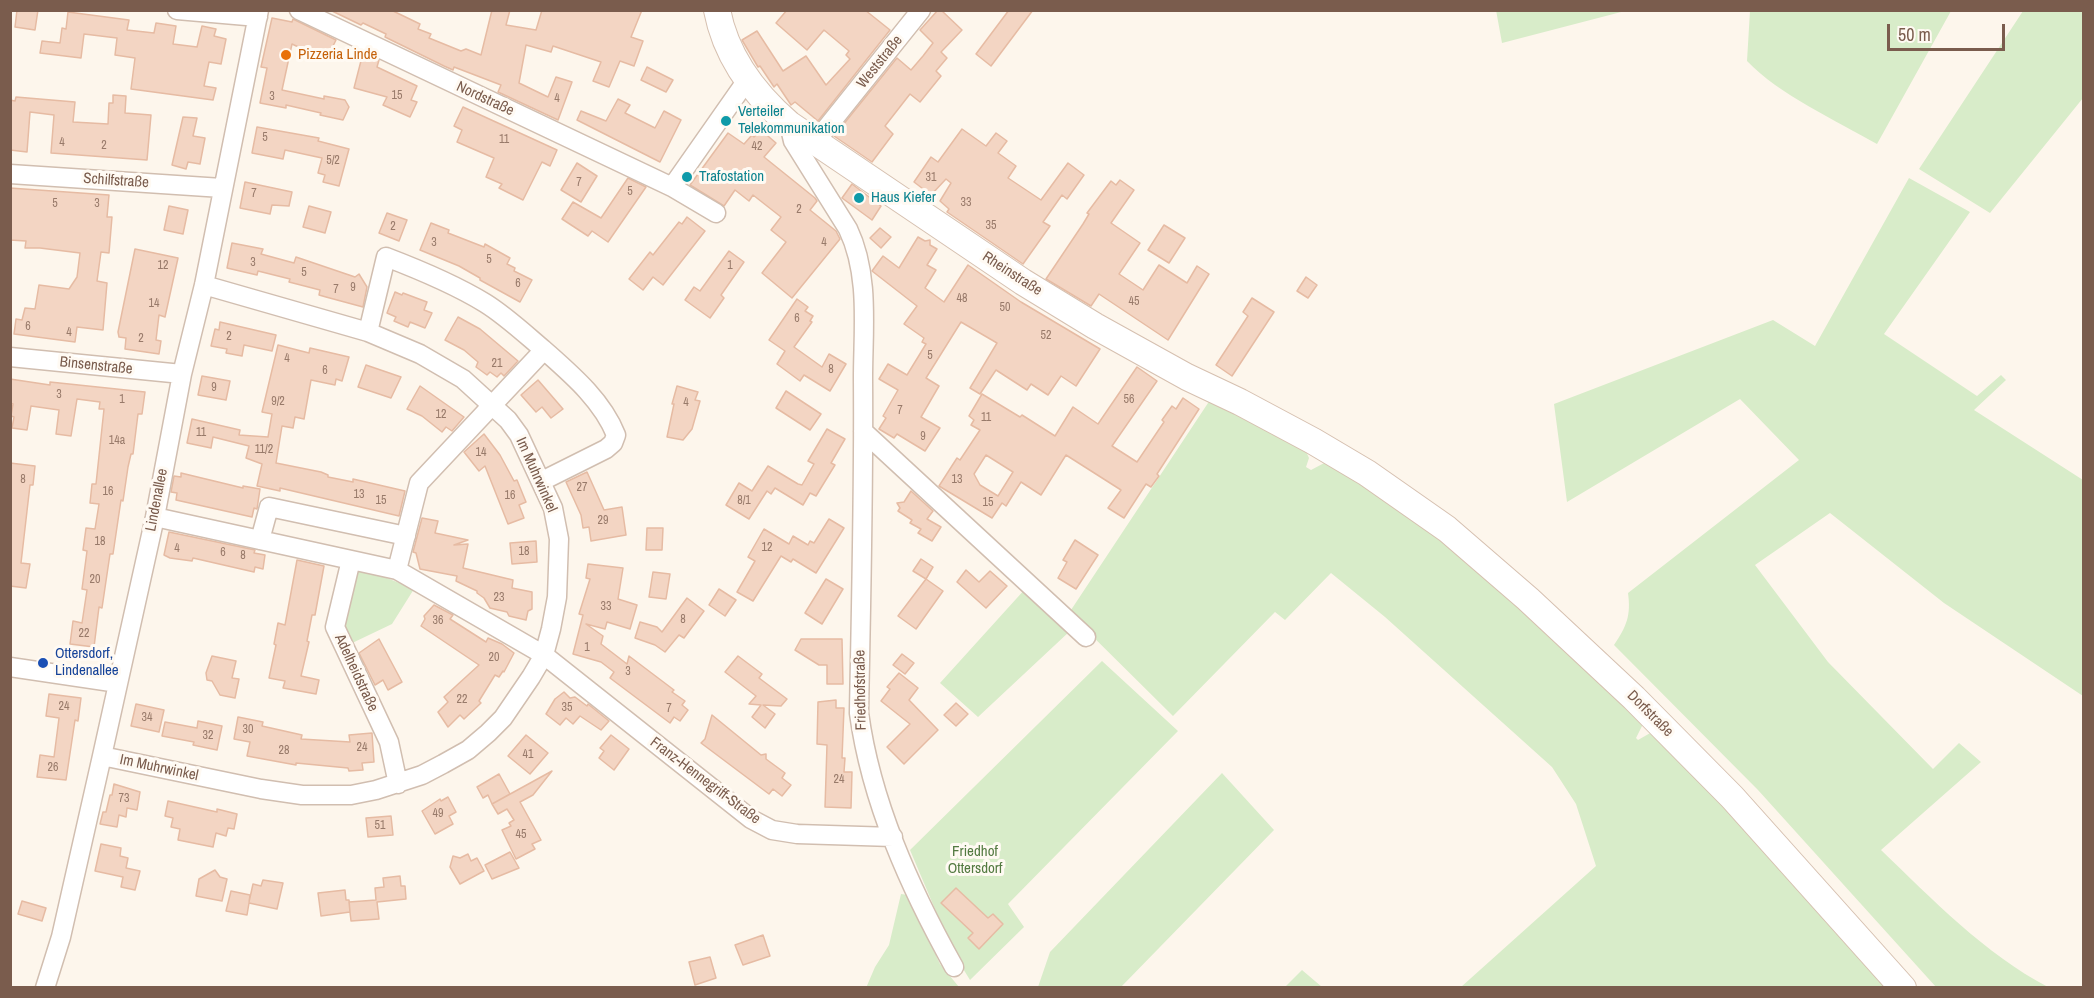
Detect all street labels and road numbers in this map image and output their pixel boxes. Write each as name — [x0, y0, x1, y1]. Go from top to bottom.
street label: Weststraße — [853, 32, 907, 92]
street label: Nordstraße — [453, 78, 517, 120]
street label: Schilfstraße — [83, 170, 149, 192]
street label: Rheinstraße — [979, 248, 1045, 300]
street label: Binsenstraße — [59, 353, 133, 379]
street label: Im Muhrwinkel — [512, 435, 560, 515]
street label: Lindenallee — [142, 467, 172, 533]
street label: Adelheidstraße — [330, 631, 382, 715]
street label: Friedhofstraße — [851, 650, 871, 730]
street label: Dorfstraße — [1623, 687, 1677, 741]
street label: Franz-Hennegriff-Straße — [646, 734, 764, 828]
street label: Im Muhrwinkel — [118, 751, 200, 785]

